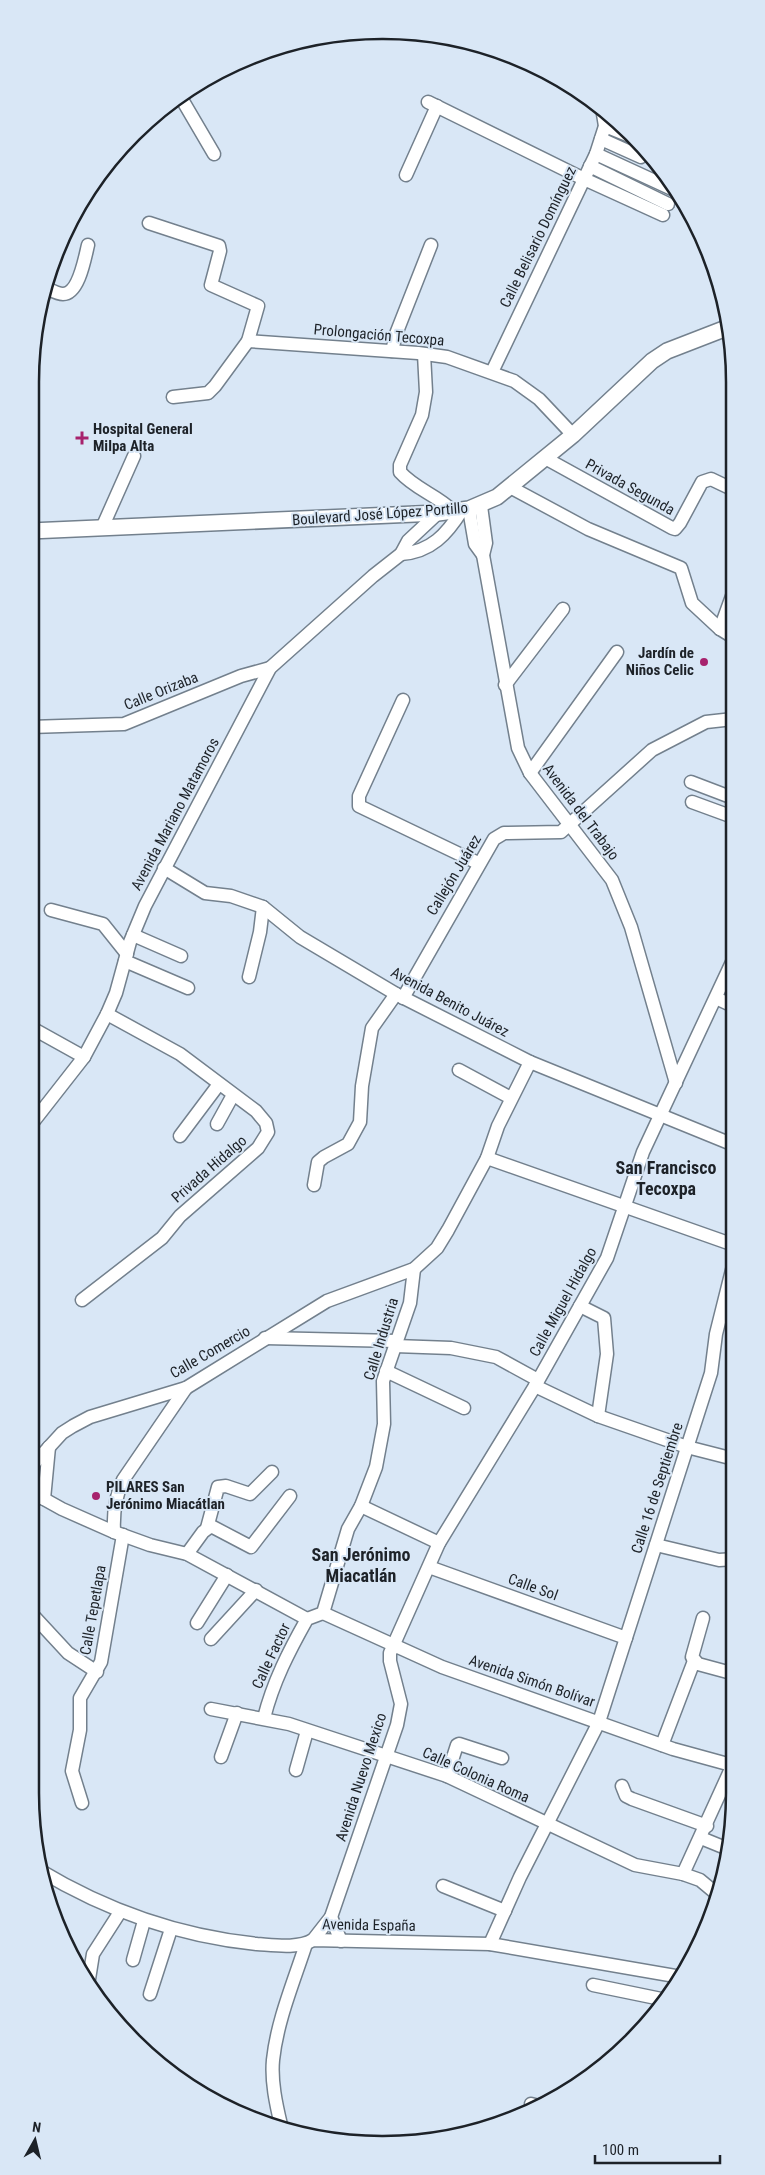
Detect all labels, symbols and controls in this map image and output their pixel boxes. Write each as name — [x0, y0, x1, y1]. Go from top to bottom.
street label: Calle Belisario Domínguez — [496, 164, 580, 310]
street label: Prolongación Tecoxpa — [313, 320, 445, 350]
place label: Hospital General Milpa Alta — [93, 420, 193, 455]
marker: Hospital General Milpa Alta — [75, 431, 89, 445]
street label: Privada Segunda — [582, 455, 678, 519]
street label: Boulevard José López Portillo — [291, 499, 469, 529]
place label: Jardín de Niños Celic — [626, 644, 694, 679]
marker: Jardín de Niños Celic — [698, 656, 710, 668]
street label: Calle Orizaba — [121, 668, 201, 714]
street label: Avenida Mariano Matamoros — [127, 735, 223, 893]
street label: Avenida del Trabajo — [539, 760, 623, 864]
street label: Callejón Juárez — [423, 831, 485, 919]
street label: Avenida Benito Juárez — [388, 963, 512, 1041]
street label: Privada Hidalgo — [168, 1131, 250, 1207]
district label: San Francisco Tecoxpa — [616, 1157, 716, 1199]
street label: Calle Miguel Hidalgo — [526, 1244, 600, 1360]
street label: Calle Industria — [360, 1296, 402, 1382]
street label: Calle Comercio — [167, 1322, 253, 1382]
street label: Calle 16 de Septiembre — [627, 1420, 687, 1556]
place label: PILARES San Jerónimo Miacátlan — [106, 1478, 225, 1513]
marker: PILARES San Jerónimo Miacátlan — [90, 1490, 102, 1502]
district label: San Jerónimo Miacatlán — [312, 1544, 411, 1586]
street label: Calle Tepetlapa — [76, 1564, 110, 1656]
street label: Calle Sol — [506, 1570, 560, 1604]
street label: Calle Factor — [248, 1620, 294, 1692]
street label: Avenida Simón Bolívar — [467, 1651, 598, 1711]
street label: Avenida Nuevo Mexico — [332, 1710, 390, 1844]
street label: Calle Colonia Roma — [420, 1743, 532, 1807]
street label: Avenida España — [322, 1915, 416, 1935]
north arrow — [10, 2115, 60, 2165]
text: N — [31, 2119, 42, 2136]
scale bar — [595, 2132, 720, 2164]
text: 100 m — [602, 2141, 639, 2159]

